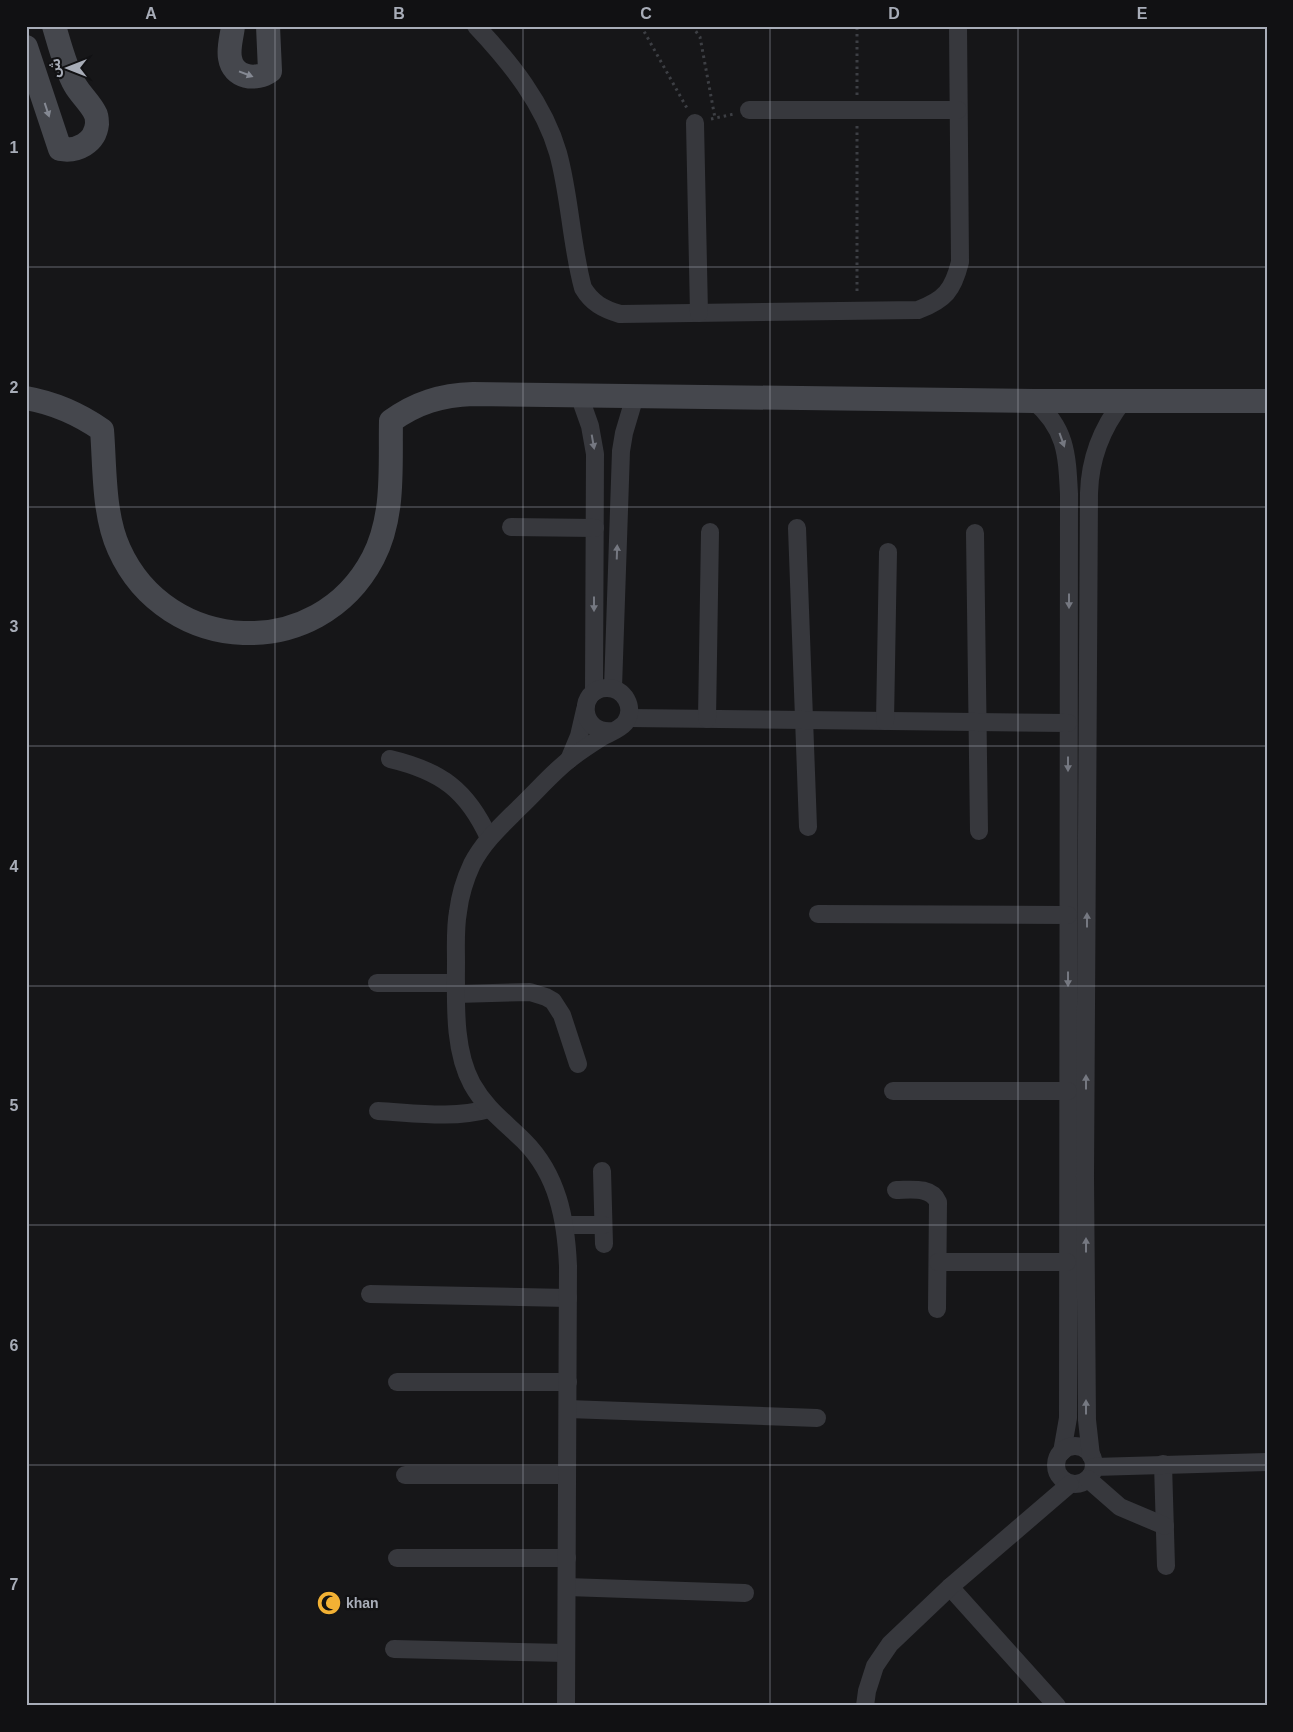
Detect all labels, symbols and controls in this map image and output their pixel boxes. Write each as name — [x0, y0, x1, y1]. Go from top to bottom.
text: A — [145, 5, 157, 22]
text: B — [393, 5, 405, 22]
text: C — [640, 5, 652, 22]
text: D — [888, 5, 900, 22]
text: E — [1137, 5, 1148, 22]
north arrow — [42, 42, 92, 92]
text: ش — [47, 58, 63, 78]
one-way arrow — [239, 70, 254, 78]
one-way arrow — [43, 102, 51, 117]
text: 1 — [10, 139, 19, 156]
text: 2 — [10, 379, 19, 396]
one-way arrow — [1059, 432, 1066, 447]
one-way arrow — [589, 434, 597, 450]
one-way arrow — [613, 544, 621, 560]
one-way arrow — [1065, 593, 1073, 609]
one-way arrow — [590, 596, 598, 612]
text: 3 — [10, 618, 19, 635]
one-way arrow — [1064, 756, 1072, 772]
text: 4 — [10, 858, 19, 875]
one-way arrow — [1083, 911, 1091, 927]
one-way arrow — [1064, 971, 1072, 987]
one-way arrow — [1082, 1074, 1090, 1090]
text: 5 — [10, 1097, 19, 1114]
one-way arrow — [1082, 1236, 1090, 1252]
text: 6 — [10, 1337, 19, 1354]
one-way arrow — [1082, 1399, 1090, 1415]
text: 7 — [10, 1576, 19, 1593]
mosque icon: khan — [316, 1590, 342, 1616]
place label: khan — [346, 1595, 379, 1611]

